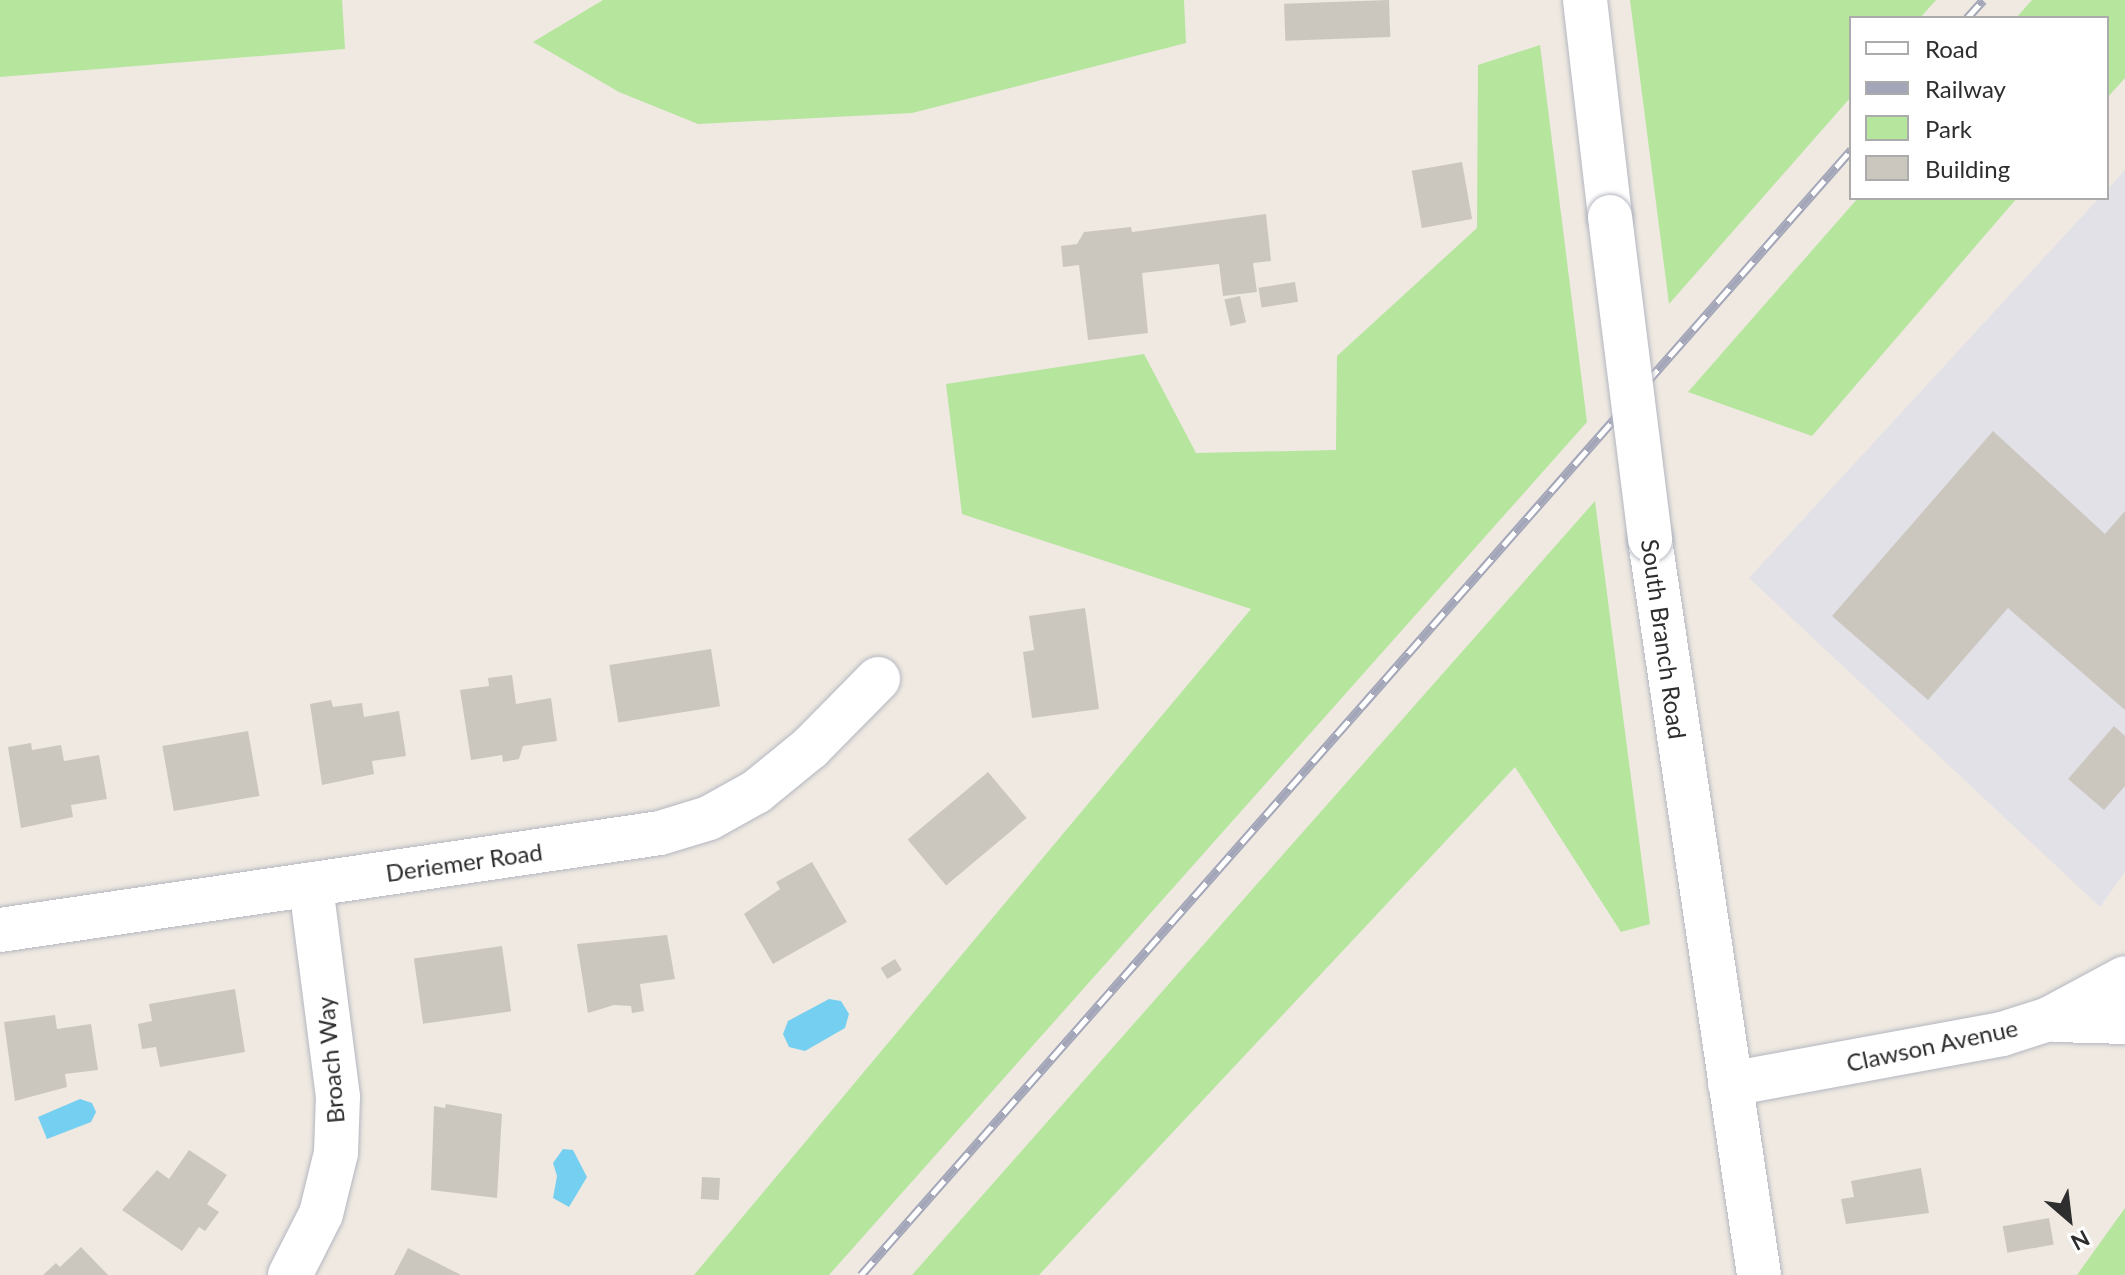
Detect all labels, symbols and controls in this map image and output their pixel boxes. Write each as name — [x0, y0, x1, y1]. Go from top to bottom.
legend — [1849, 16, 2109, 200]
text: Road — [1925, 34, 1978, 63]
text: Railway — [1925, 74, 2006, 103]
text: Park — [1925, 114, 1972, 143]
text: Building — [1925, 154, 2010, 183]
street label: South Branch Road — [1636, 537, 1692, 741]
street label: Deriemer Road — [384, 837, 544, 887]
street label: Broach Way — [310, 995, 350, 1125]
street label: Clawson Avenue — [1843, 1013, 2021, 1077]
north arrow — [2029, 1179, 2109, 1259]
text: N — [2067, 1225, 2094, 1257]

